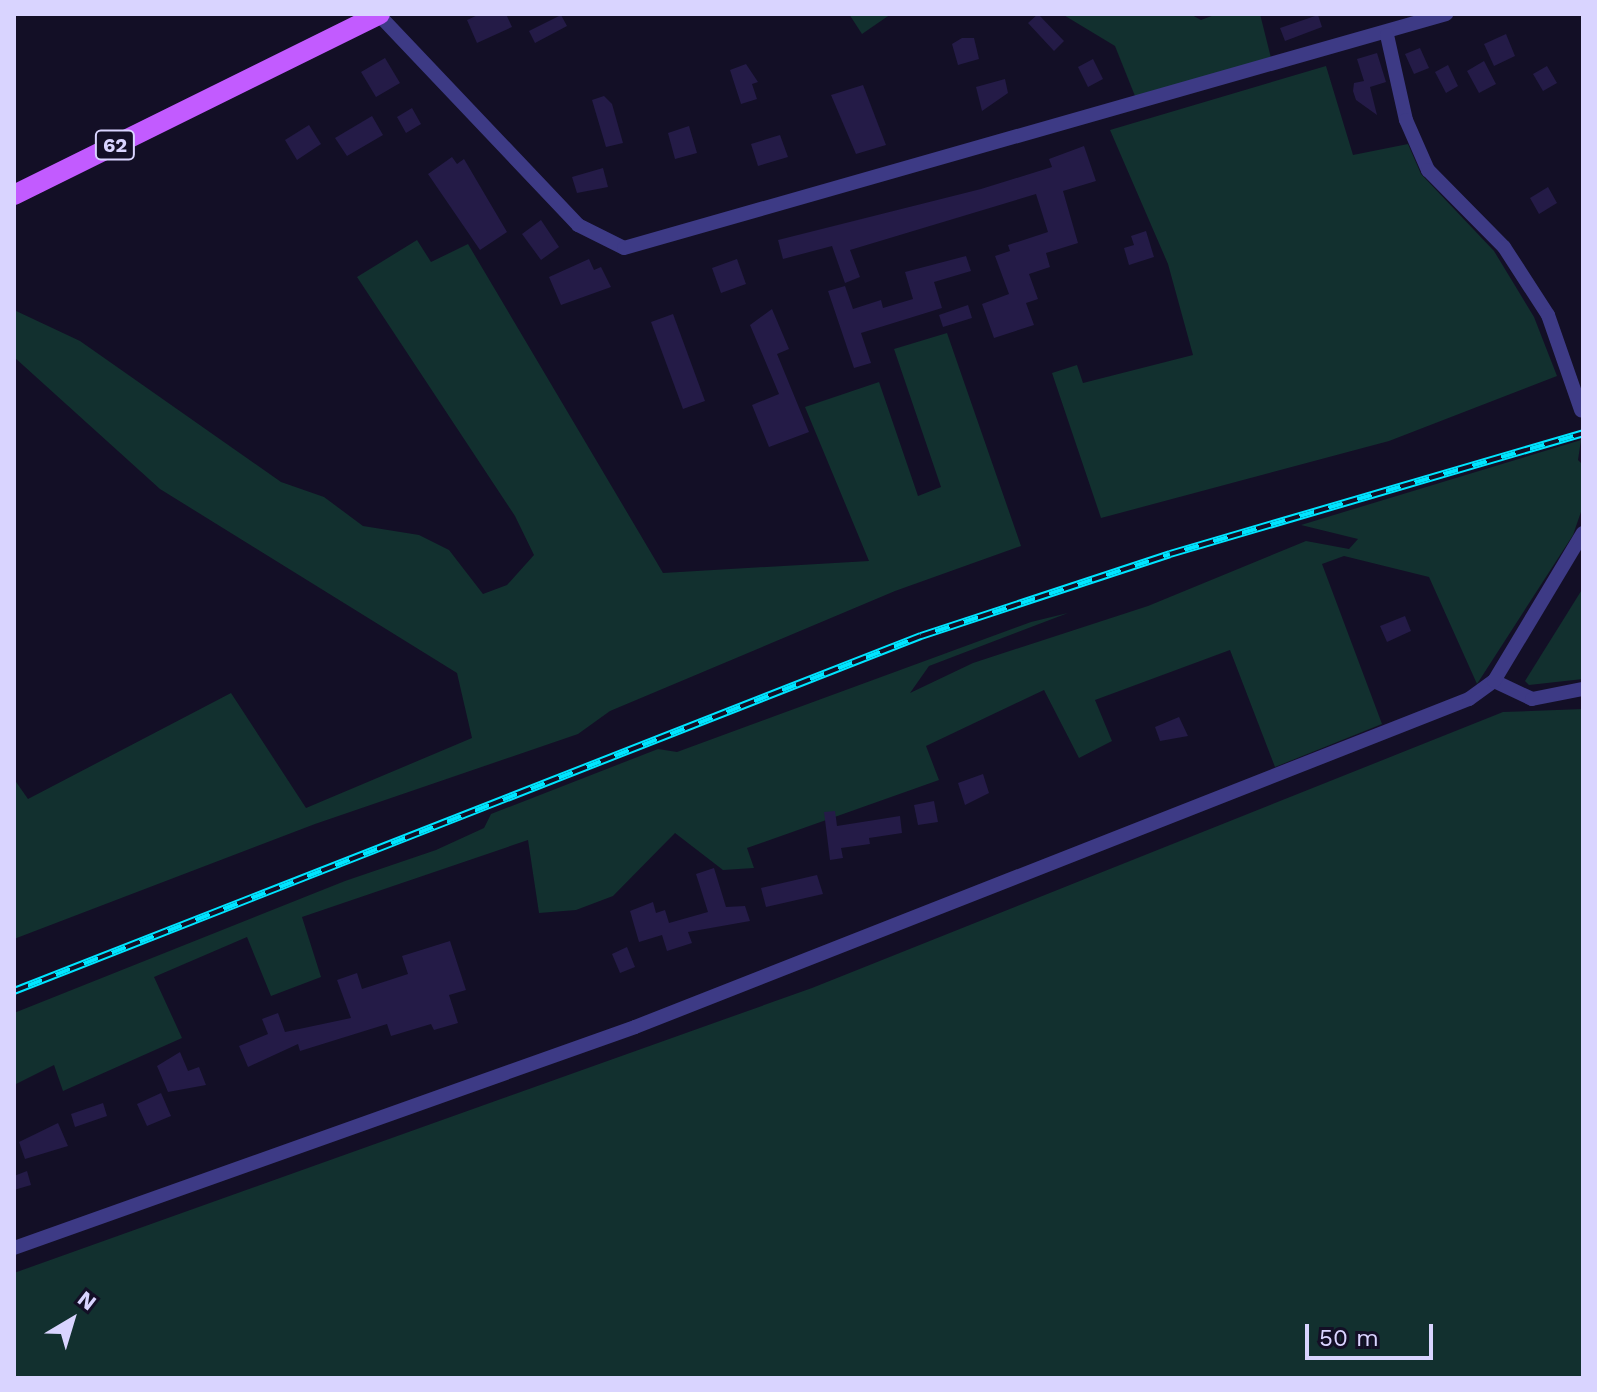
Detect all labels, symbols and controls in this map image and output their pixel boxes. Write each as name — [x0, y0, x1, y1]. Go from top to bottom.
road number: 62 — [93, 129, 137, 161]
north arrow — [32, 1280, 112, 1360]
text: N — [73, 1286, 101, 1316]
scale bar — [1309, 1308, 1437, 1358]
text: 50 m — [1319, 1324, 1379, 1352]

